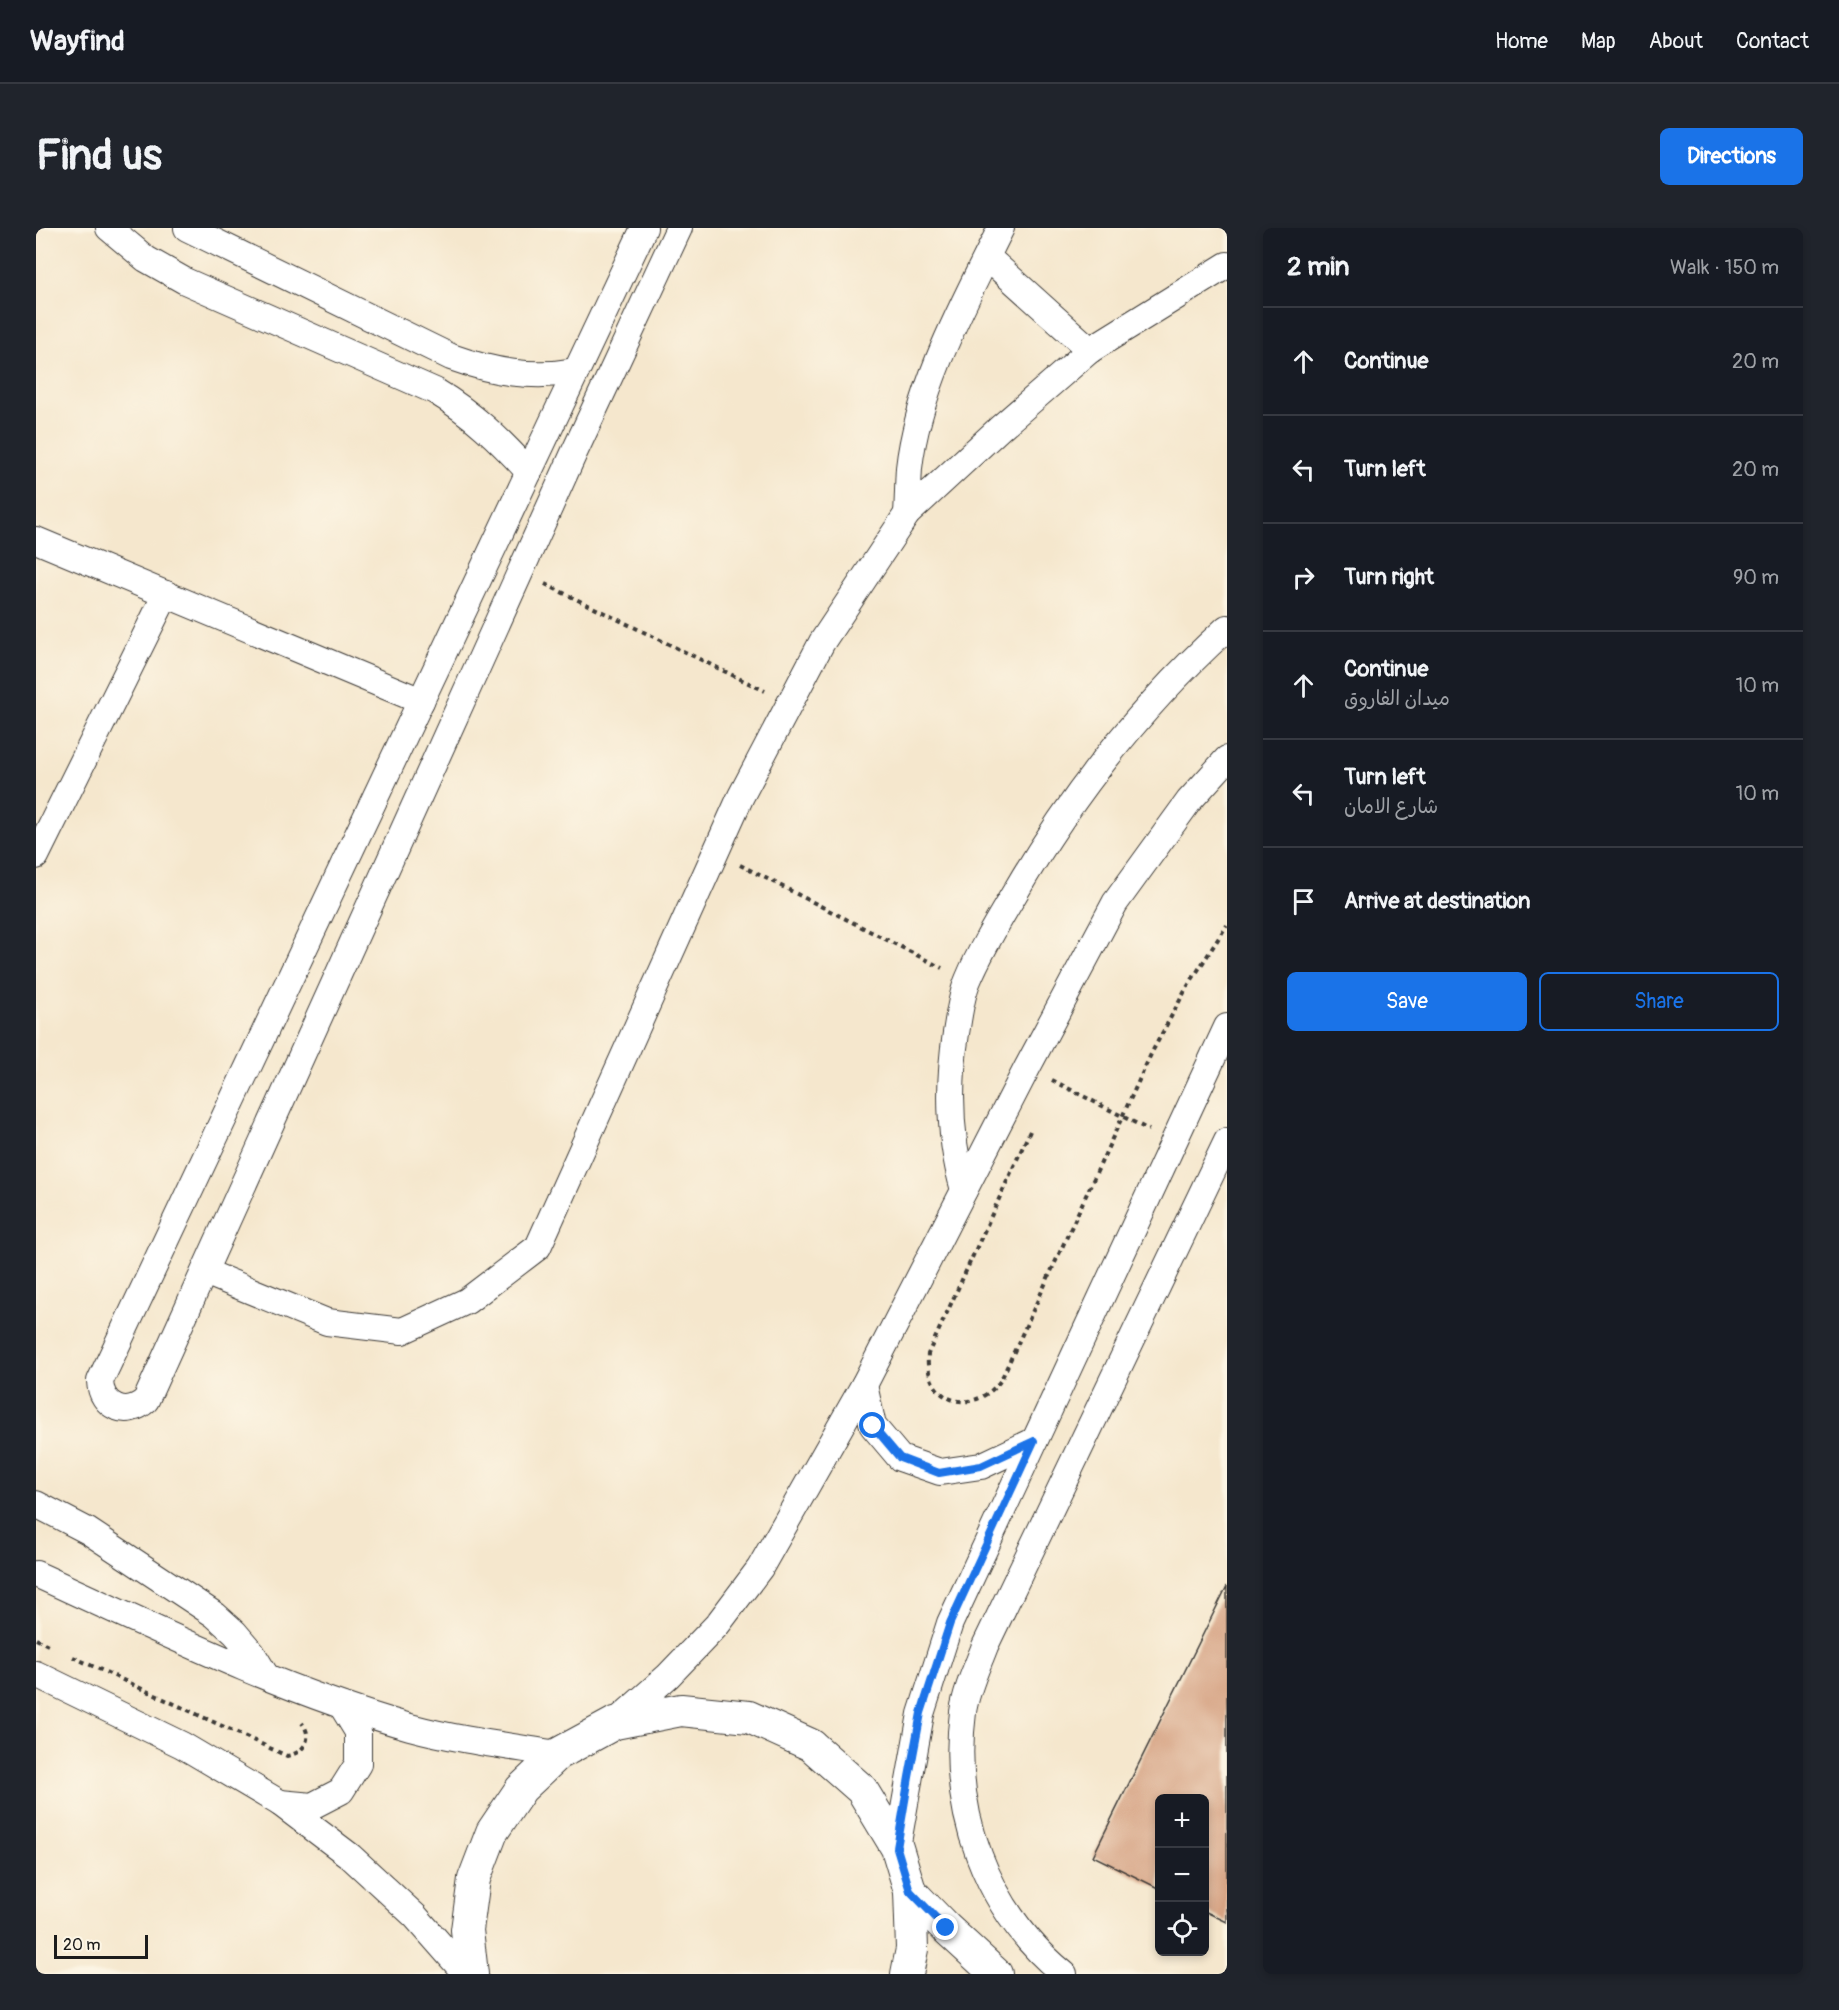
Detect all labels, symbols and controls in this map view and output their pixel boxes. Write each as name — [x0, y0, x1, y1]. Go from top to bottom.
text: Wayfind — [30, 24, 125, 59]
text: Home — [1495, 28, 1548, 55]
text: Map — [1581, 28, 1616, 55]
text: About — [1649, 28, 1703, 55]
text: Contact — [1736, 28, 1809, 55]
button: Directions — [1660, 128, 1803, 185]
text: Find us — [36, 130, 162, 182]
text: 2 min — [1287, 251, 1349, 283]
text: Walk · 150 m — [1670, 255, 1779, 280]
icon: ahead — [1287, 345, 1320, 378]
text: Continue — [1344, 347, 1428, 375]
text: 20 m — [1732, 349, 1779, 374]
icon: left — [1287, 453, 1320, 486]
text: Turn left — [1344, 455, 1426, 483]
text: 20 m — [1732, 457, 1779, 482]
icon: right — [1287, 561, 1320, 594]
text: Turn right — [1344, 563, 1434, 591]
text: 90 m — [1733, 565, 1779, 590]
text: Continue — [1344, 655, 1428, 683]
icon: ahead — [1287, 669, 1320, 702]
text: 10 m — [1735, 673, 1779, 698]
text: ميدان الفاروق — [1344, 686, 1450, 711]
text: Turn left — [1344, 763, 1426, 791]
icon: left — [1287, 777, 1320, 810]
text: 10 m — [1735, 781, 1779, 806]
text: شارع الامان — [1344, 794, 1438, 819]
icon: arrive — [1287, 885, 1320, 918]
text: Arrive at destination — [1344, 887, 1530, 915]
button: Save — [1287, 972, 1527, 1031]
button: Share — [1539, 972, 1779, 1031]
route start — [859, 1412, 885, 1438]
map controls — [1155, 1794, 1209, 1956]
button: + — [1155, 1794, 1209, 1848]
button: − — [1155, 1848, 1209, 1902]
button: locate — [1155, 1902, 1209, 1956]
route end — [932, 1914, 958, 1940]
scale bar — [54, 1932, 148, 1960]
text: 20 m — [63, 1935, 101, 1955]

